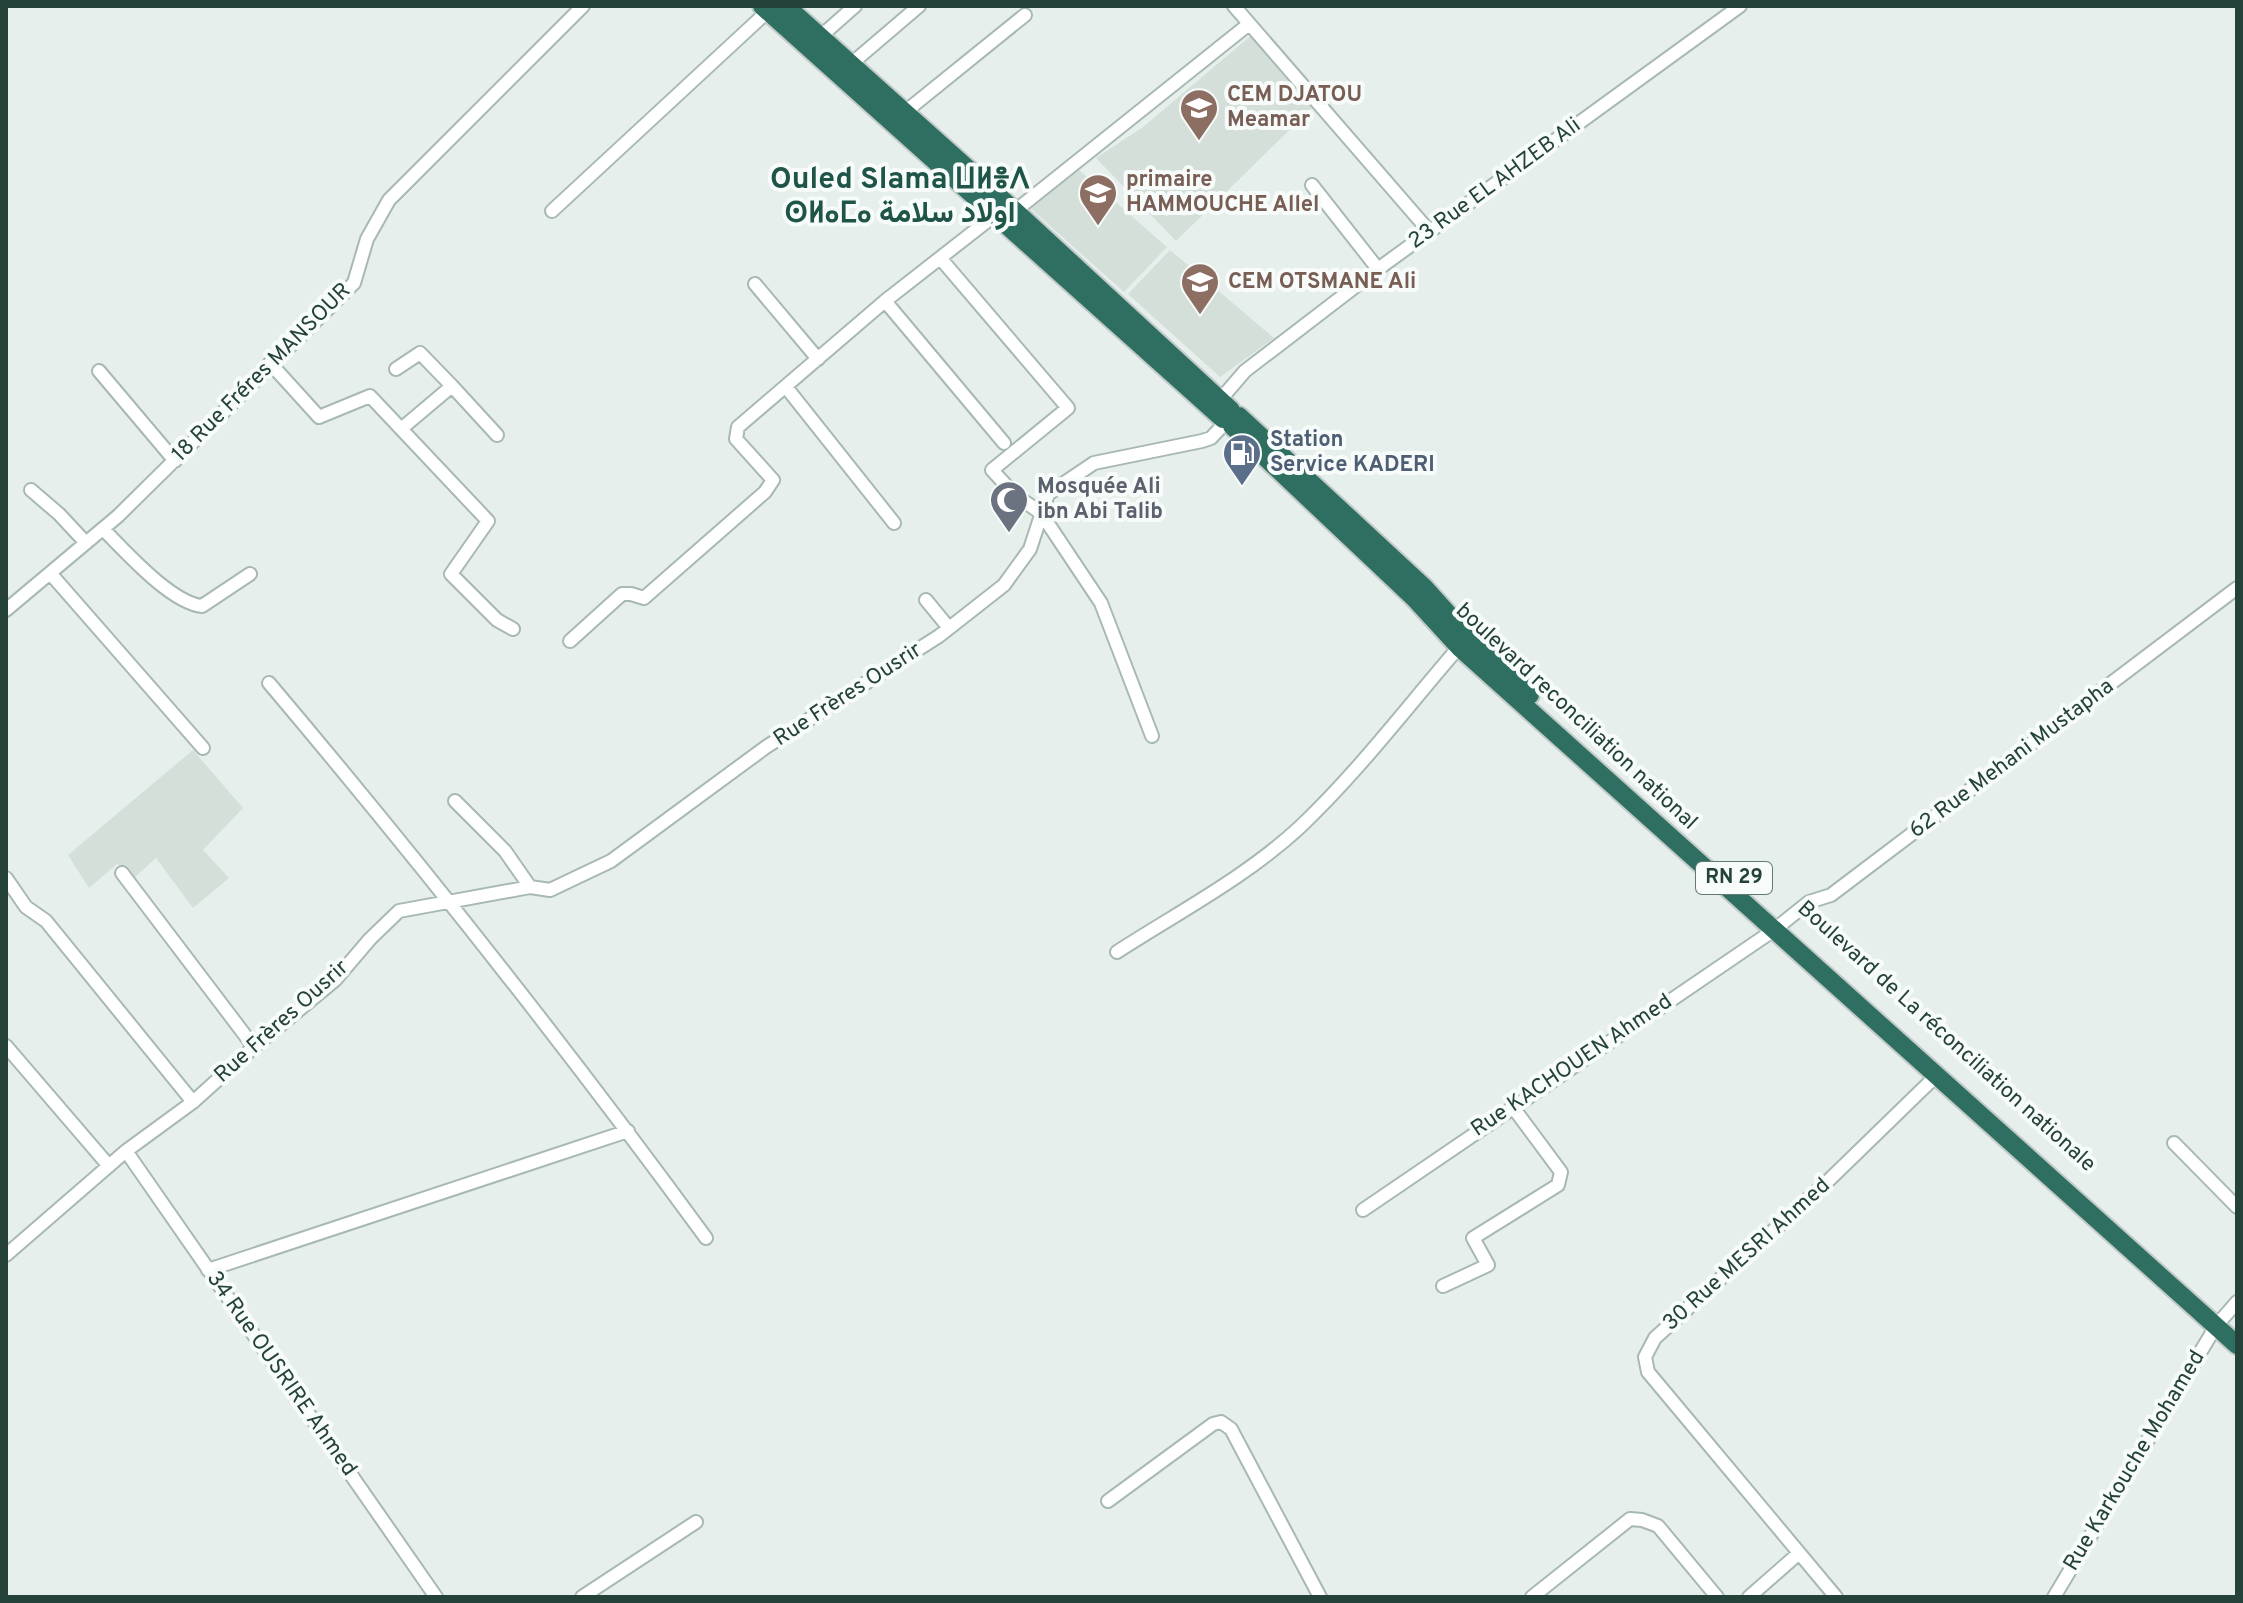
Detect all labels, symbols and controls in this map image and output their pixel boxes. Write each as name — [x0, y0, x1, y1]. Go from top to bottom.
place label: CEM DJATOU Meamar — [1227, 82, 1362, 134]
school or university icon: CEM DJATOU Meamar — [1178, 87, 1220, 142]
street label: 23 Rue EL AHZEB Ali — [1404, 112, 1586, 256]
district label: Ouled Slama ⵡⵍⴻⴷ ⵙⵍⴰⵎⴰ اولاد سلامة — [770, 162, 1030, 233]
place label: primaire HAMMOUCHE Allel — [1126, 167, 1319, 219]
school or university icon: primaire HAMMOUCHE Allel — [1077, 172, 1119, 227]
school or university icon: CEM OTSMANE Ali — [1179, 261, 1221, 316]
place label: CEM OTSMANE Ali — [1228, 269, 1416, 296]
street label: 18 Rue Fréres MANSOUR — [167, 278, 357, 468]
place label: Station Service KADERI — [1270, 427, 1435, 479]
fuel station icon: Station Service KADERI — [1221, 432, 1263, 487]
place label: Mosquée Ali ibn Abi Talib — [1037, 474, 1163, 526]
mosque icon: Mosquée Ali ibn Abi Talib — [988, 479, 1030, 534]
street label: boulevard reconciliation national — [1450, 598, 1702, 836]
street label: Rue Frères Ousrir — [769, 637, 927, 753]
street label: 62 Rue Mehani Mustapha — [1904, 673, 2120, 845]
road number: RN 29 — [1696, 862, 1772, 894]
street label: Boulevard de La réconciliation nationale — [1791, 896, 2101, 1178]
street label: Rue Frères Ousrir — [209, 954, 355, 1089]
street label: Rue KACHOUEN Ahmed — [1466, 989, 1678, 1143]
street label: 30 Rue MESRI Ahmed — [1658, 1173, 1836, 1337]
street label: 34 Rue OUSRIRE Ahmed — [200, 1266, 362, 1482]
street label: Rue Karkouche Mohamed — [2058, 1346, 2212, 1576]

